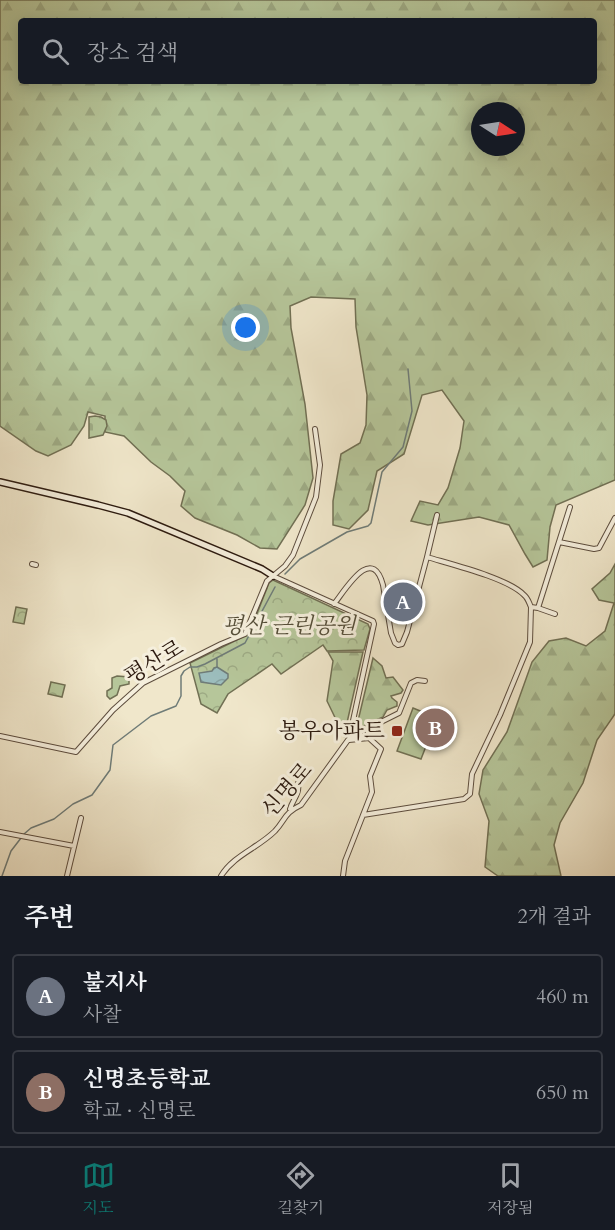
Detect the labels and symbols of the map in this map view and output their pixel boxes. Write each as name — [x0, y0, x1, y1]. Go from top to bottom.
north arrow — [471, 102, 525, 156]
your location — [231, 313, 260, 342]
pin: A — [384, 580, 422, 624]
park label: 평산 근린공원 — [222, 611, 358, 641]
street label: 평산로 — [119, 633, 189, 691]
pin: B — [416, 706, 454, 750]
place label: 봉우아파트 — [279, 716, 385, 746]
marker: 봉우아파트 — [390, 724, 404, 738]
street label: 신명로 — [255, 756, 319, 824]

